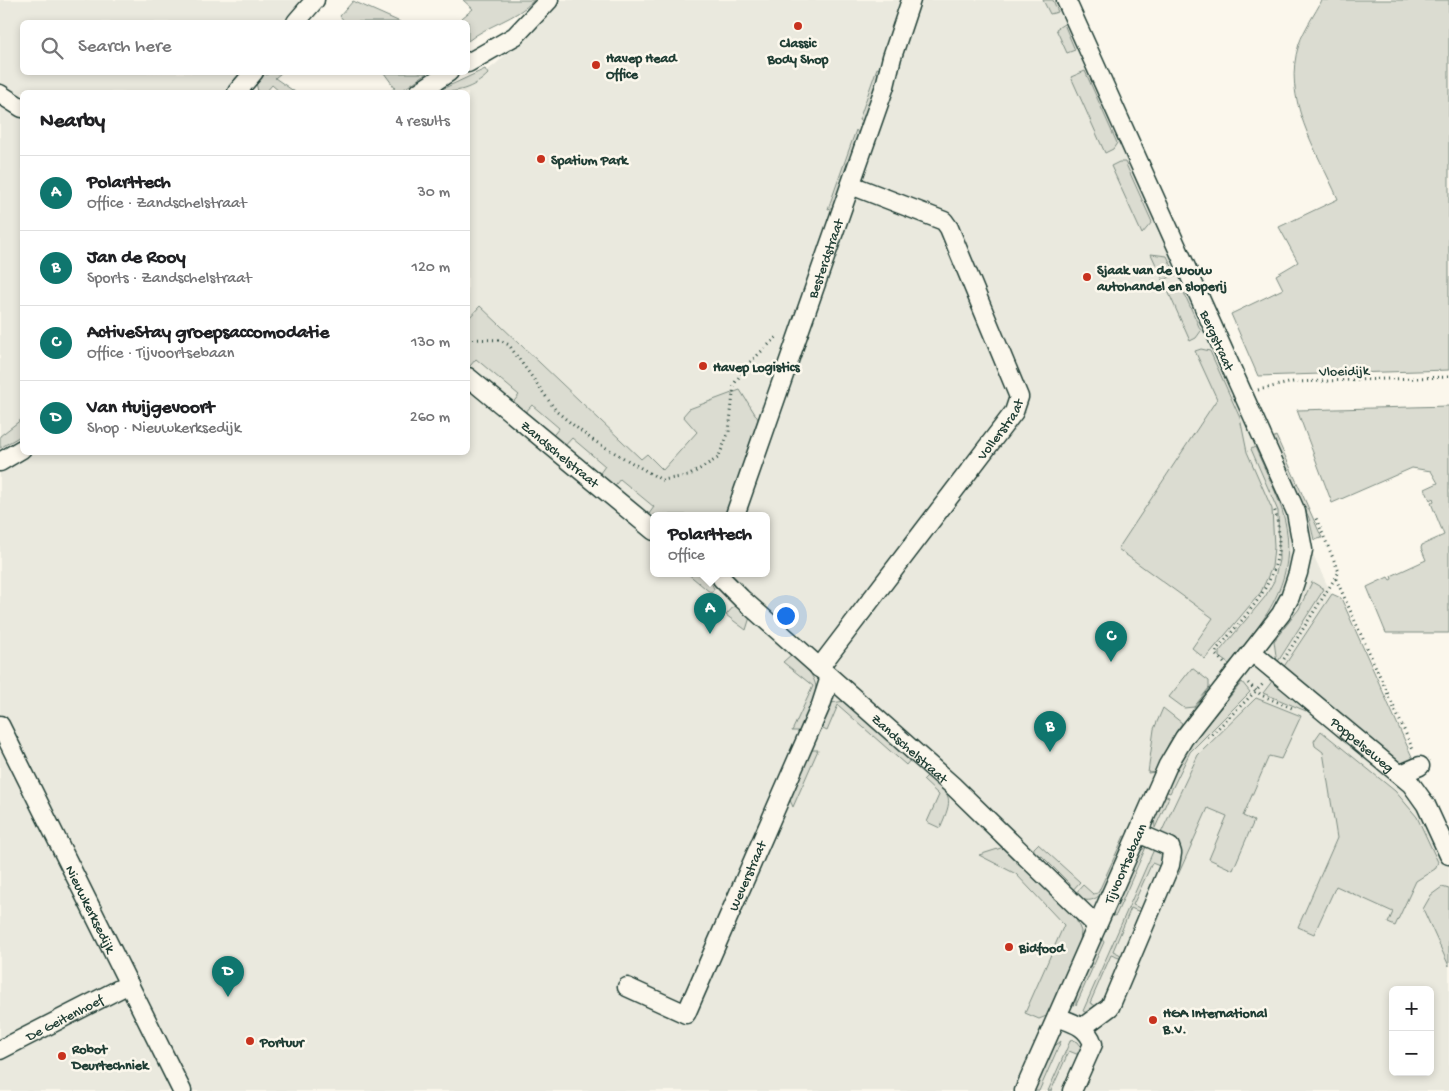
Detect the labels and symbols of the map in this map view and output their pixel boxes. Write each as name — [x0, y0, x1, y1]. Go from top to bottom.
marker: Classic Body Shop — [792, 20, 804, 32]
place label: Classic Body Shop — [766, 36, 829, 69]
place label: Havep Head Office — [606, 51, 678, 84]
marker: Havep Head Office — [590, 59, 602, 71]
marker: Spatium Park — [535, 153, 547, 165]
place label: Spatium Park — [551, 153, 629, 170]
street label: Besterdstraat — [805, 216, 849, 302]
place label: Sjaak van de Wouw autohandel en sloperij — [1096, 263, 1227, 296]
marker: Sjaak van de Wouw autohandel en sloperij — [1081, 271, 1093, 283]
street label: Bergstraat — [1194, 307, 1237, 375]
marker: Havep Logistics — [697, 360, 709, 372]
place label: Havep Logistics — [713, 360, 800, 377]
street label: Vloeidijk — [1318, 363, 1371, 382]
street label: Vollerstraat — [974, 396, 1029, 465]
street label: Zandschelstraat — [516, 418, 602, 494]
pin: A — [694, 593, 726, 634]
your location — [773, 603, 799, 629]
pin: C — [1095, 621, 1127, 662]
street label: Zandschelstraat — [867, 711, 951, 789]
pin: B — [1034, 711, 1066, 752]
street label: Poppelseweg — [1325, 714, 1396, 777]
street label: Tijvoortsebaan — [1101, 821, 1152, 908]
street label: Weverstraat — [726, 838, 772, 914]
street label: Nieuwkerksedijk — [60, 863, 119, 958]
marker: Bidfood — [1003, 941, 1015, 953]
place label: Bidfood — [1018, 941, 1066, 958]
pin: D — [212, 956, 244, 997]
street label: De Geitenhoef — [23, 992, 108, 1047]
place label: HGA International B.V. — [1162, 1006, 1267, 1039]
marker: HGA International B.V. — [1147, 1014, 1159, 1026]
marker: Portuur — [244, 1035, 256, 1047]
place label: Portuur — [259, 1035, 306, 1052]
place label: Robot Deurtechniek — [70, 1042, 150, 1075]
marker: Robot Deurtechniek — [56, 1050, 68, 1062]

